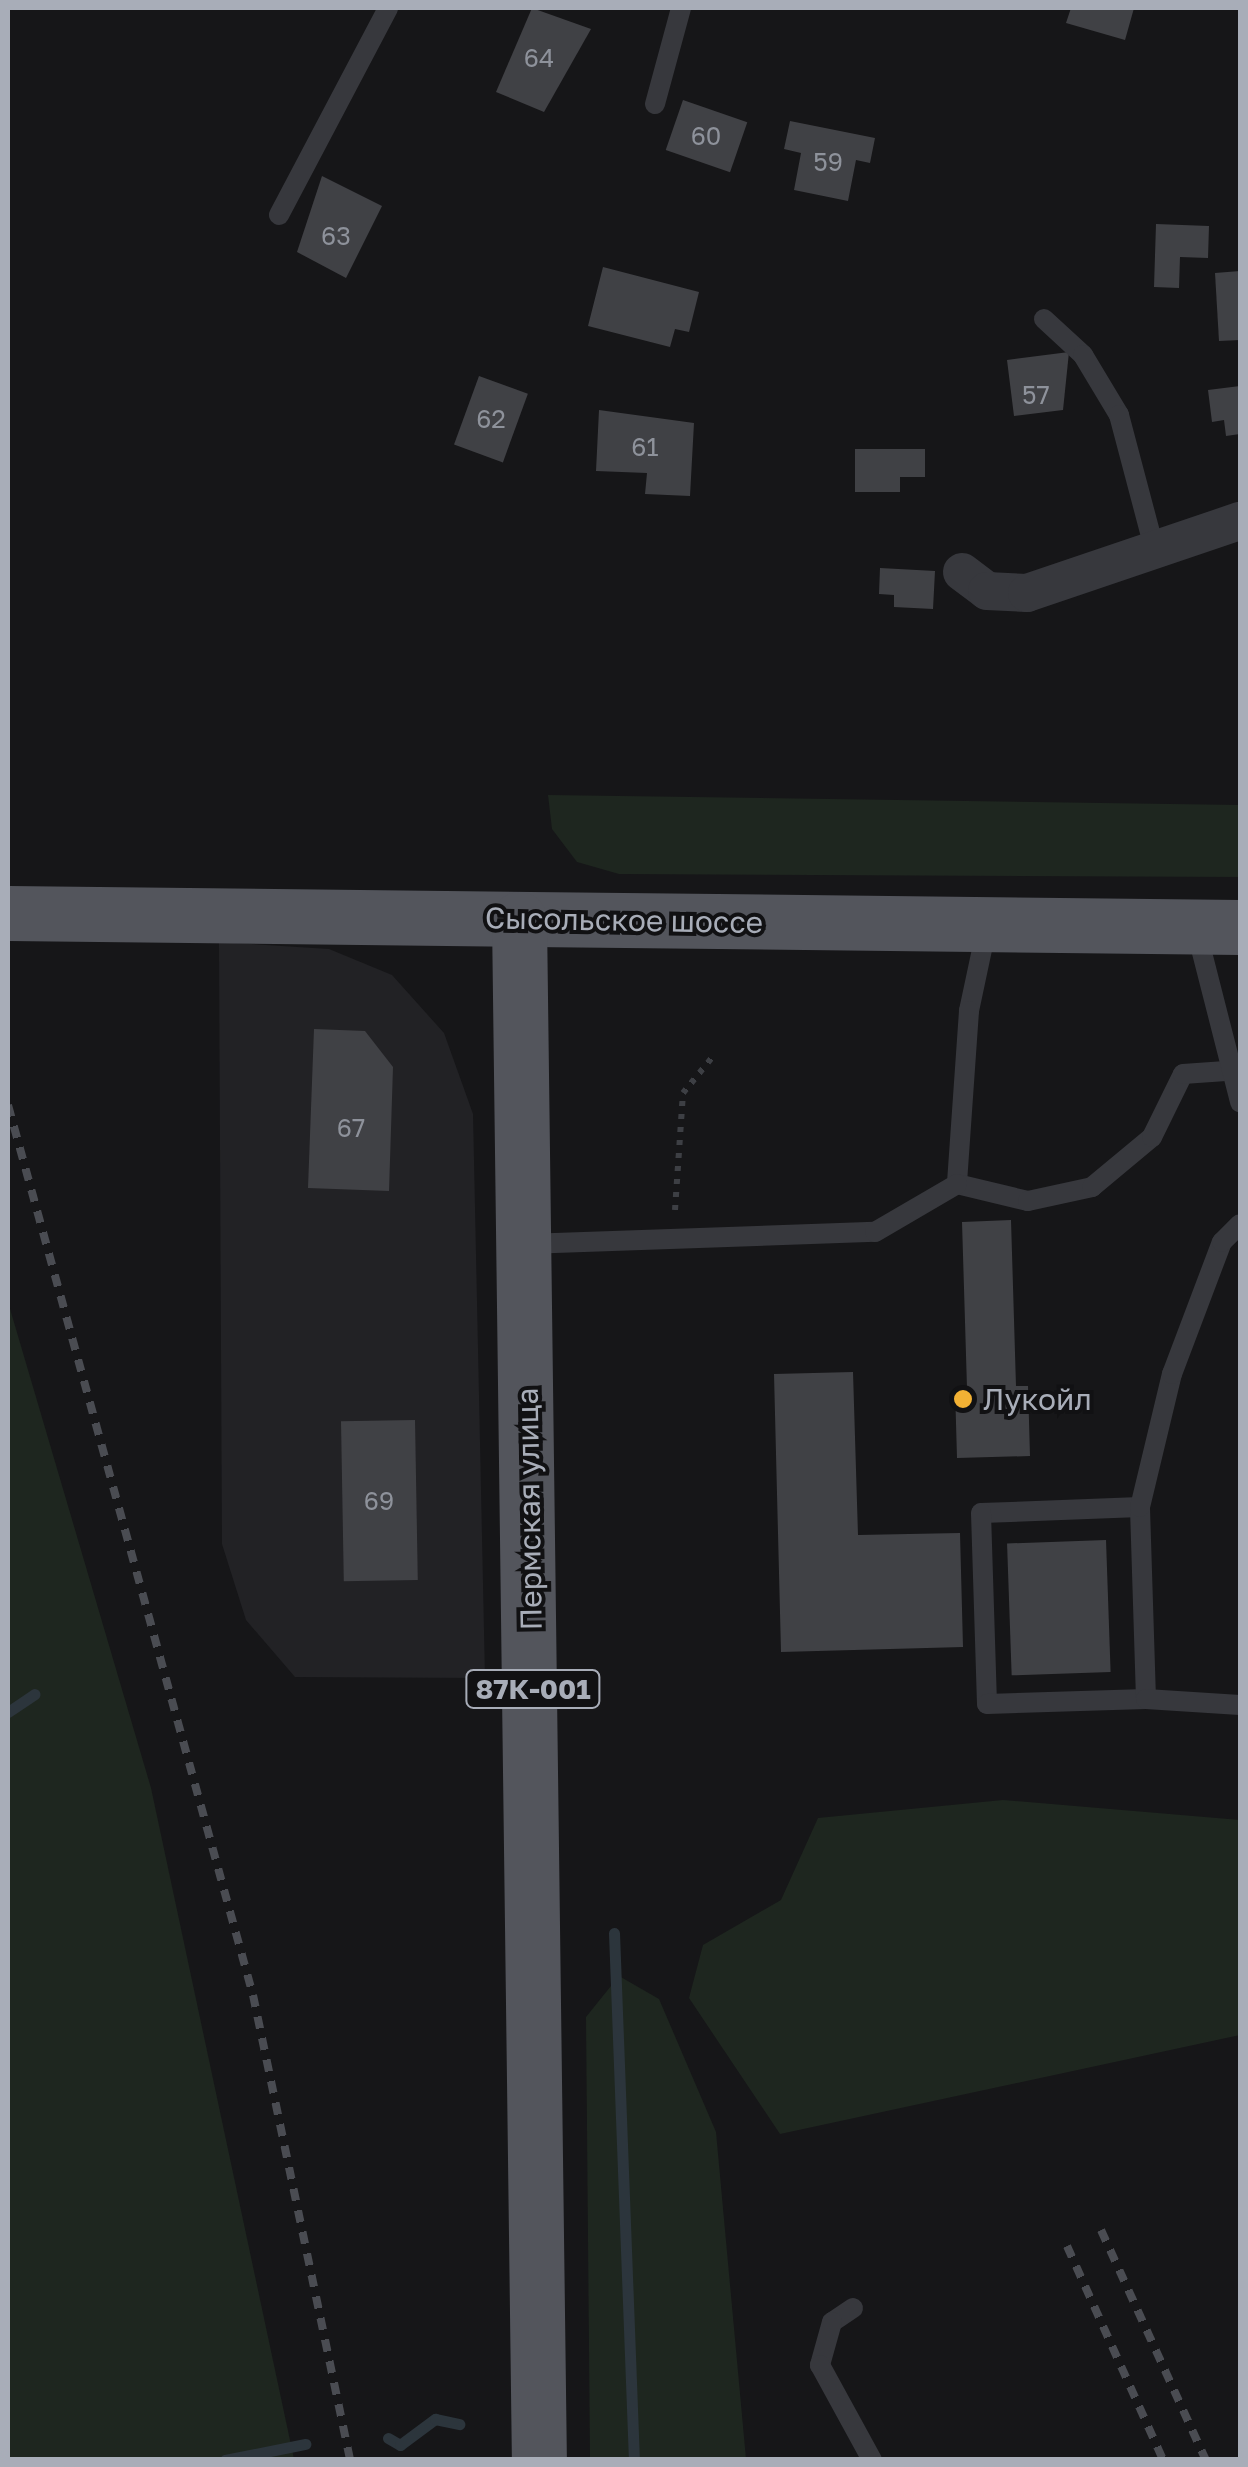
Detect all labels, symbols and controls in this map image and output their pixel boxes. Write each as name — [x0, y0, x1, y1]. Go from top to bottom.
house number: 64 — [524, 43, 554, 73]
house number: 60 — [691, 121, 721, 151]
house number: 59 — [813, 147, 843, 177]
house number: 63 — [321, 221, 351, 251]
house number: 57 — [1022, 380, 1050, 410]
house number: 62 — [476, 404, 506, 434]
house number: 61 — [631, 432, 659, 462]
street label: Сысольское шоссе — [485, 900, 763, 940]
house number: 67 — [337, 1113, 365, 1143]
place label: Лукойл — [983, 1381, 1092, 1417]
street label: Пермская улица — [509, 1387, 549, 1631]
marker: Лукойл — [952, 1388, 974, 1410]
house number: 69 — [364, 1486, 394, 1516]
road number: 87К-001 — [463, 1666, 603, 1712]

